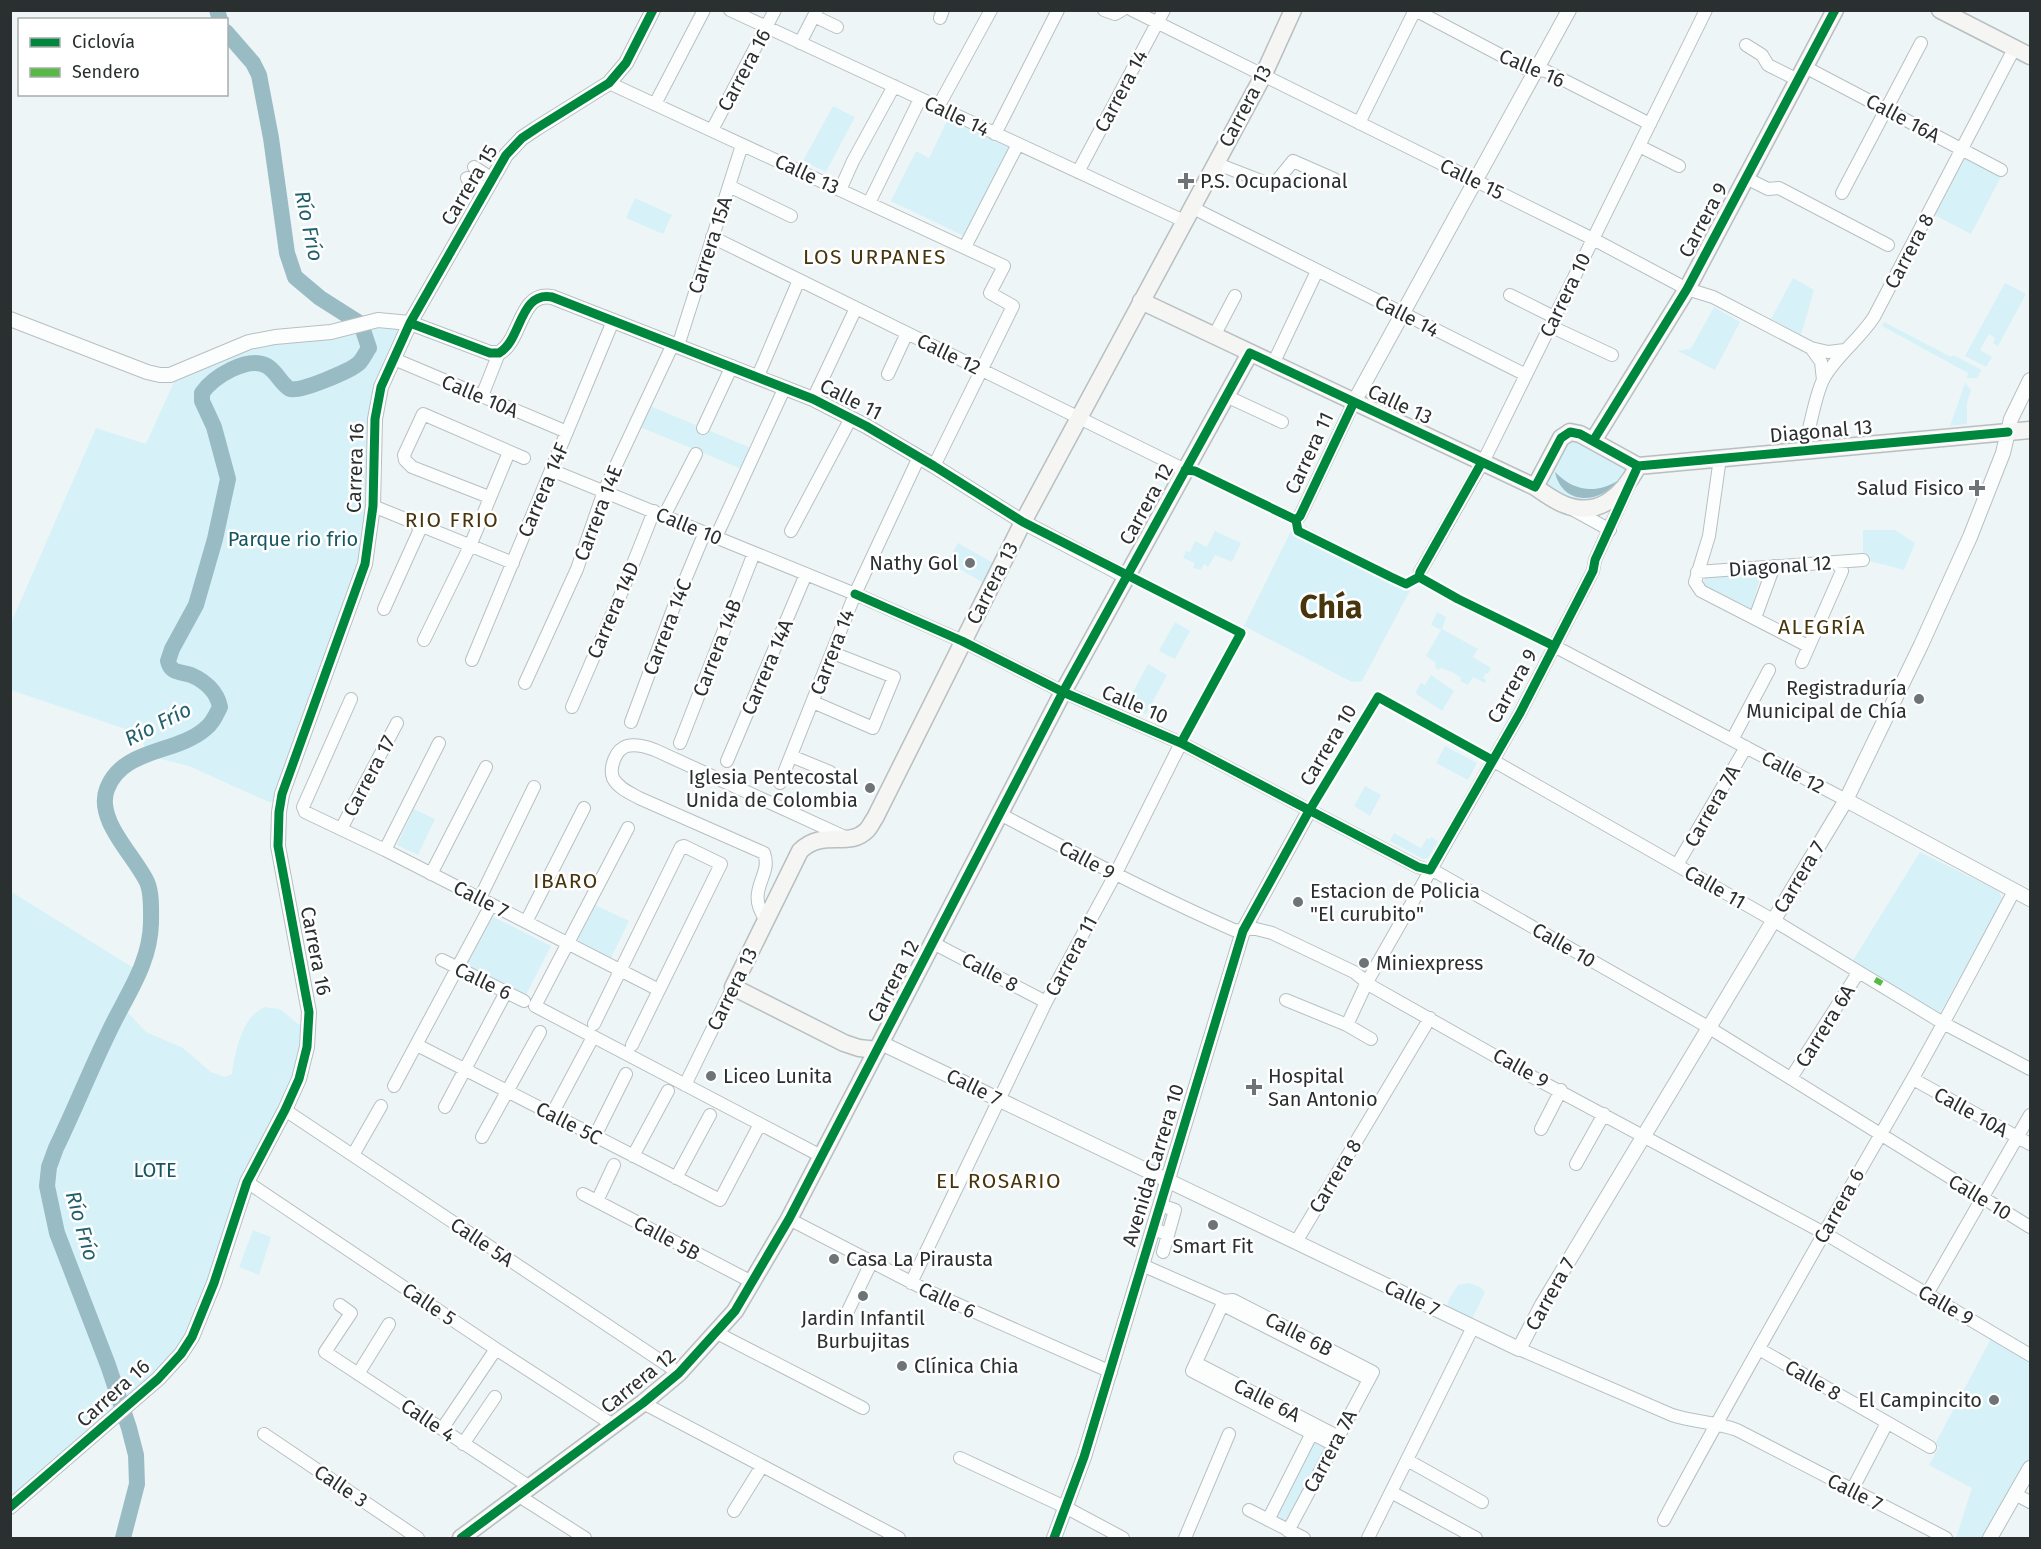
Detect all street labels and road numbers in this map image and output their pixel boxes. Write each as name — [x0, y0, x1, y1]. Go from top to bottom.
street label: Carrera 16 — [712, 25, 776, 115]
street label: Calle 16 — [1496, 44, 1568, 92]
street label: Carrera 14 — [1089, 45, 1153, 136]
street label: Carrera 13 — [1213, 61, 1277, 151]
street label: Calle 16A — [1862, 89, 1945, 148]
street label: Calle 14 — [921, 91, 994, 142]
street label: Carrera 15 — [436, 140, 502, 230]
street label: Calle 13 — [771, 149, 843, 199]
street label: Calle 15 — [1436, 153, 1508, 205]
street label: Carrera 9 — [1673, 178, 1733, 262]
street label: Carrera 15A — [683, 193, 737, 297]
street label: Carrera 8 — [1879, 209, 1939, 293]
street label: Carrera 10 — [1534, 249, 1596, 341]
street label: Calle 14 — [1371, 290, 1443, 342]
street label: Calle 12 — [913, 328, 985, 380]
street label: Calle 10A — [438, 369, 522, 423]
street label: Calle 11 — [816, 373, 886, 425]
street label: Calle 13 — [1364, 379, 1436, 429]
street label: Carrera 11 — [1280, 408, 1338, 498]
street label: Diagonal 13 — [1769, 415, 1873, 447]
street label: Carrera 16 — [341, 423, 369, 513]
street label: Carrera 14F — [512, 439, 574, 541]
street label: Carrera 12 — [1114, 459, 1178, 549]
street label: Carrera 14E — [569, 462, 627, 564]
street label: Calle 10 — [652, 502, 726, 550]
street label: Carrera 13 — [961, 538, 1023, 628]
street label: Diagonal 12 — [1728, 550, 1832, 582]
street label: Carrera 14D — [582, 558, 644, 662]
street label: Carrera 14C — [638, 575, 696, 679]
street label: Carrera 14B — [687, 596, 747, 700]
street label: Carrera 14 — [805, 605, 859, 698]
street label: Carrera 14A — [736, 615, 798, 718]
street label: Carrera 9 — [1482, 645, 1542, 727]
street label: Calle 10 — [1098, 679, 1172, 729]
street label: Carrera 10 — [1294, 700, 1362, 790]
street label: Carrera 17 — [338, 731, 400, 821]
street label: Calle 12 — [1757, 745, 1829, 799]
street label: Carrera 7A — [1679, 760, 1745, 851]
street label: Calle 9 — [1055, 835, 1119, 885]
street label: Carrera 7 — [1768, 837, 1830, 917]
street label: Calle 11 — [1680, 860, 1750, 914]
street label: Calle 7 — [450, 875, 513, 923]
street label: Carrera 16 — [296, 904, 336, 998]
street label: Carrera 11 — [1040, 912, 1102, 1000]
street label: Calle 10 — [1528, 917, 1600, 973]
street label: Carrera 12 — [862, 936, 924, 1026]
street label: Carrera 13 — [702, 944, 762, 1034]
street label: Calle 8 — [958, 947, 1022, 997]
street label: Calle 6 — [451, 957, 515, 1005]
street label: Carrera 6A — [1790, 980, 1860, 1072]
street label: Calle 9 — [1489, 1043, 1553, 1093]
street label: Calle 7 — [942, 1063, 1006, 1111]
street label: Avenida Carrera 10 — [1117, 1081, 1189, 1249]
street label: Calle 10A — [1930, 1082, 2013, 1142]
street label: Calle 5C — [532, 1096, 606, 1150]
street label: Carrera 8 — [1304, 1135, 1366, 1217]
street label: Carrera 6 — [1809, 1165, 1869, 1247]
street label: Calle 10 — [1944, 1169, 2016, 1225]
street label: Calle 5B — [630, 1211, 704, 1265]
street label: Calle 5A — [446, 1212, 519, 1272]
street label: Carrera 7 — [1520, 1253, 1580, 1335]
street label: Calle 7 — [1380, 1274, 1444, 1322]
street label: Calle 6 — [915, 1276, 979, 1324]
street label: Calle 5 — [398, 1277, 460, 1331]
street label: Calle 9 — [1914, 1280, 1978, 1330]
street label: Calle 6B — [1261, 1307, 1337, 1361]
street label: Carrera 12 — [596, 1344, 680, 1418]
street label: Carrera 16 — [71, 1354, 155, 1432]
street label: Calle 8 — [1781, 1354, 1845, 1406]
street label: Calle 6A — [1230, 1373, 1305, 1427]
street label: Calle 4 — [396, 1393, 460, 1447]
street label: Carrera 7A — [1298, 1405, 1362, 1497]
street label: Calle 3 — [310, 1459, 372, 1513]
street label: Calle 7 — [1824, 1468, 1887, 1516]

